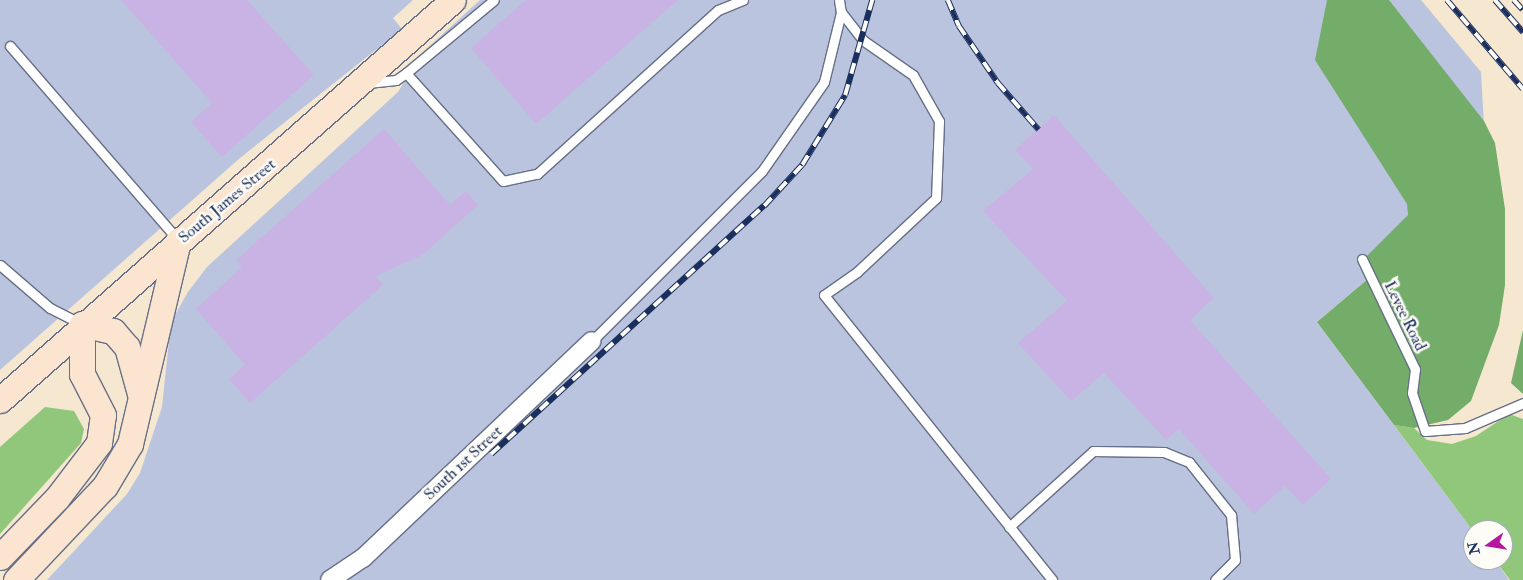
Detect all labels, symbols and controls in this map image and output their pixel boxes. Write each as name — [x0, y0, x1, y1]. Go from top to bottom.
street label: South James Street — [175, 155, 279, 247]
street label: Levee Road — [1380, 278, 1430, 354]
street label: South 1st Street — [420, 422, 506, 504]
north arrow — [1463, 520, 1513, 570]
text: N — [1464, 540, 1484, 556]

